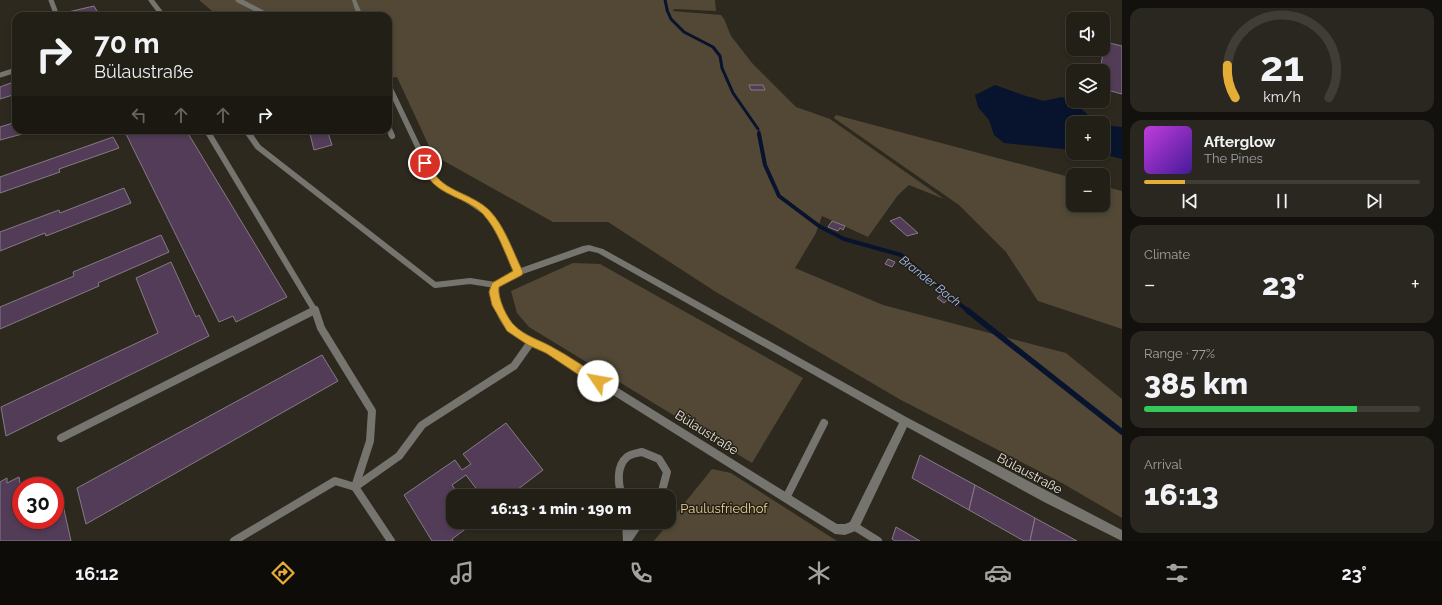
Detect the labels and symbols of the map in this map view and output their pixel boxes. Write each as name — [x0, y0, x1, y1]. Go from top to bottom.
pin — [408, 146, 442, 180]
water label: Brander Bach — [897, 253, 964, 309]
position arrow — [577, 360, 619, 402]
street label: Bülaustraße — [672, 407, 741, 458]
street label: Bülaustraße — [995, 450, 1065, 497]
speed limit sign: 30 — [12, 477, 64, 529]
park label: Paulusfriedhof — [680, 501, 768, 516]

